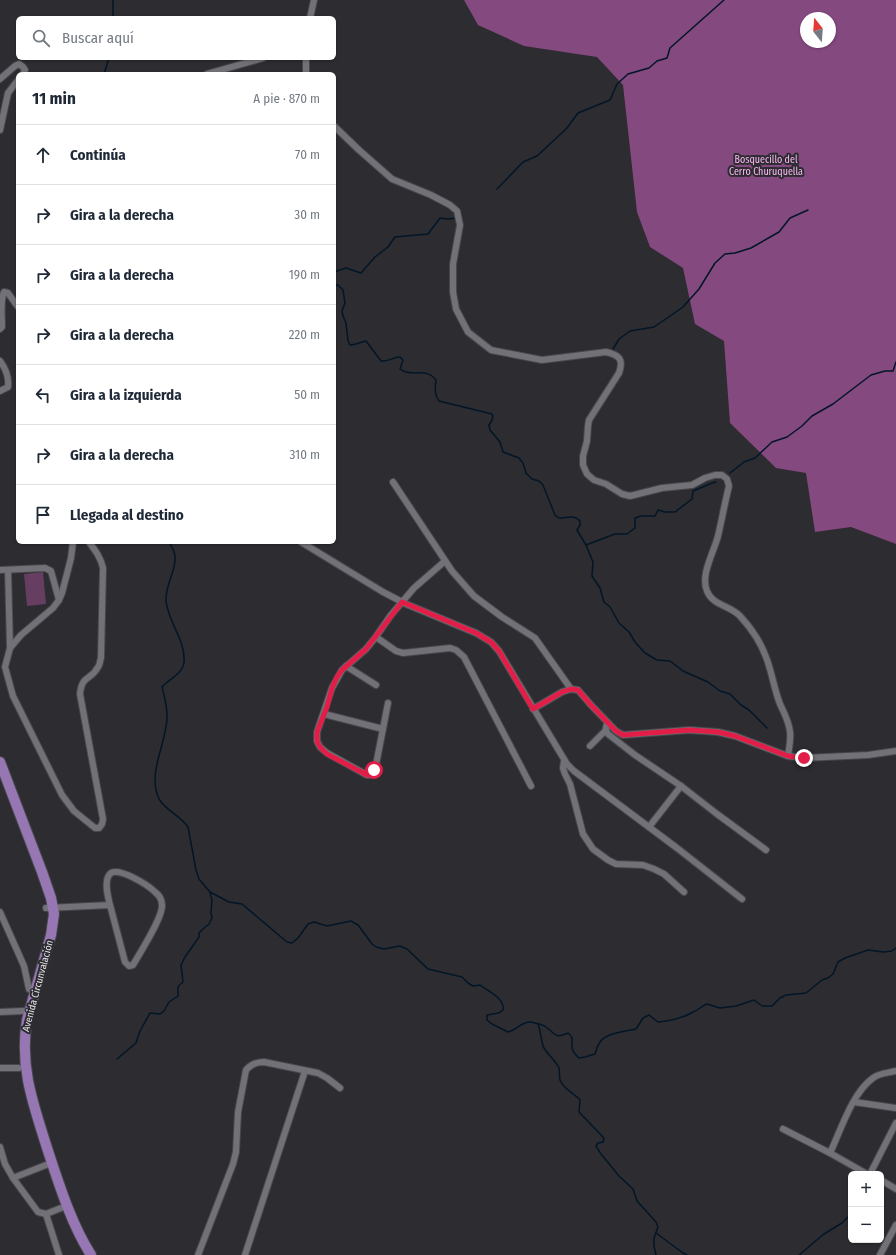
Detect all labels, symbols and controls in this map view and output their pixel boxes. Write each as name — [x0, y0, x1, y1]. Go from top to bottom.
north arrow — [800, 12, 836, 48]
search box — [16, 16, 336, 60]
icon: search — [30, 27, 52, 49]
text: Buscar aquí — [62, 29, 134, 47]
text: 11 min — [32, 88, 76, 109]
text: A pie · 870 m — [253, 91, 320, 106]
icon: ahead — [32, 144, 54, 166]
text: Continúa — [70, 146, 126, 164]
text: 70 m — [295, 147, 320, 162]
park label: Bosquecillo del Cerro Churuquella — [729, 154, 803, 178]
icon: right — [32, 204, 54, 226]
text: Gira a la derecha — [70, 206, 174, 224]
text: 30 m — [294, 207, 320, 222]
icon: right — [32, 264, 54, 286]
text: Gira a la derecha — [70, 266, 174, 284]
text: 190 m — [289, 267, 320, 282]
icon: right — [32, 324, 54, 346]
text: Gira a la derecha — [70, 326, 174, 344]
text: 220 m — [289, 327, 320, 342]
icon: left — [32, 384, 54, 406]
text: Gira a la izquierda — [70, 386, 182, 404]
text: 50 m — [294, 387, 320, 402]
icon: right — [32, 444, 54, 466]
text: Gira a la derecha — [70, 446, 174, 464]
text: 310 m — [290, 447, 320, 462]
icon: arrive — [32, 504, 54, 526]
text: Llegada al destino — [70, 506, 184, 524]
route end — [795, 749, 813, 767]
route start — [365, 761, 383, 779]
street label: Avenida Circunvalación — [20, 939, 56, 1033]
map controls — [848, 1171, 884, 1243]
button: + — [848, 1171, 884, 1207]
button: − — [848, 1207, 884, 1243]

